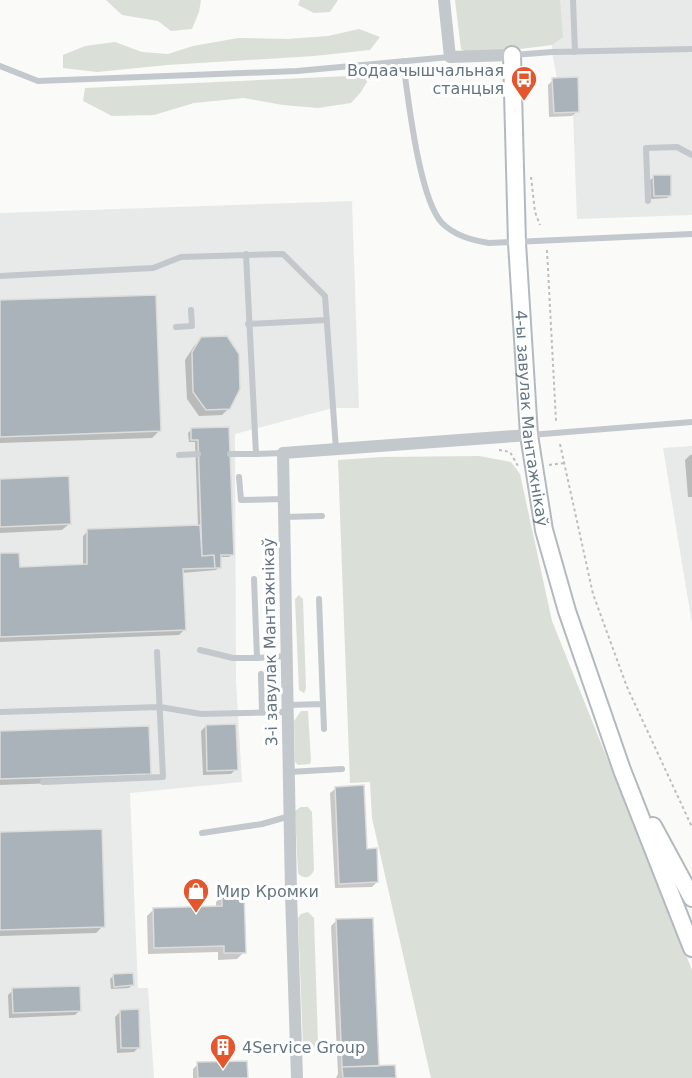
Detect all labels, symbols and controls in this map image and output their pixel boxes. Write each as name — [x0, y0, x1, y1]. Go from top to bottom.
place label: Водаачышчальная станцыя — [347, 61, 504, 98]
bus stop icon: Водаачышчальная станцыя — [509, 64, 539, 102]
street label: 4-ы завулак Мантажнікаў — [512, 310, 553, 528]
street label: 3-і завулак Мантажнікаў — [259, 537, 281, 747]
shop icon: Мир Кромки — [181, 876, 211, 914]
place label: Мир Кромки — [216, 882, 319, 901]
building icon: 4Service Group — [208, 1032, 238, 1070]
place label: 4Service Group — [242, 1038, 365, 1057]

